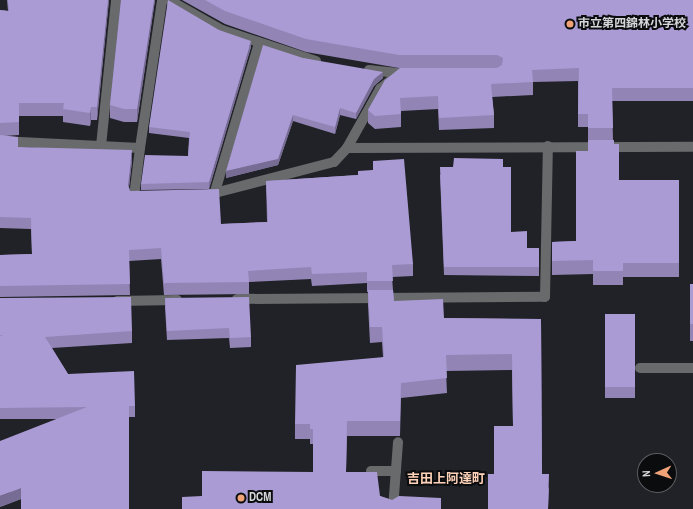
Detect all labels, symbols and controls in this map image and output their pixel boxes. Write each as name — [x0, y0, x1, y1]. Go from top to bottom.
place label: 市立第四錦林小学校 — [578, 17, 686, 31]
marker: 市立第四錦林小学校 — [565, 19, 575, 29]
north arrow — [637, 453, 677, 493]
text: N — [639, 470, 653, 477]
district label: 吉田上阿達町 — [407, 471, 485, 487]
place label: DCM — [249, 491, 271, 505]
marker: DCM — [236, 493, 246, 503]

